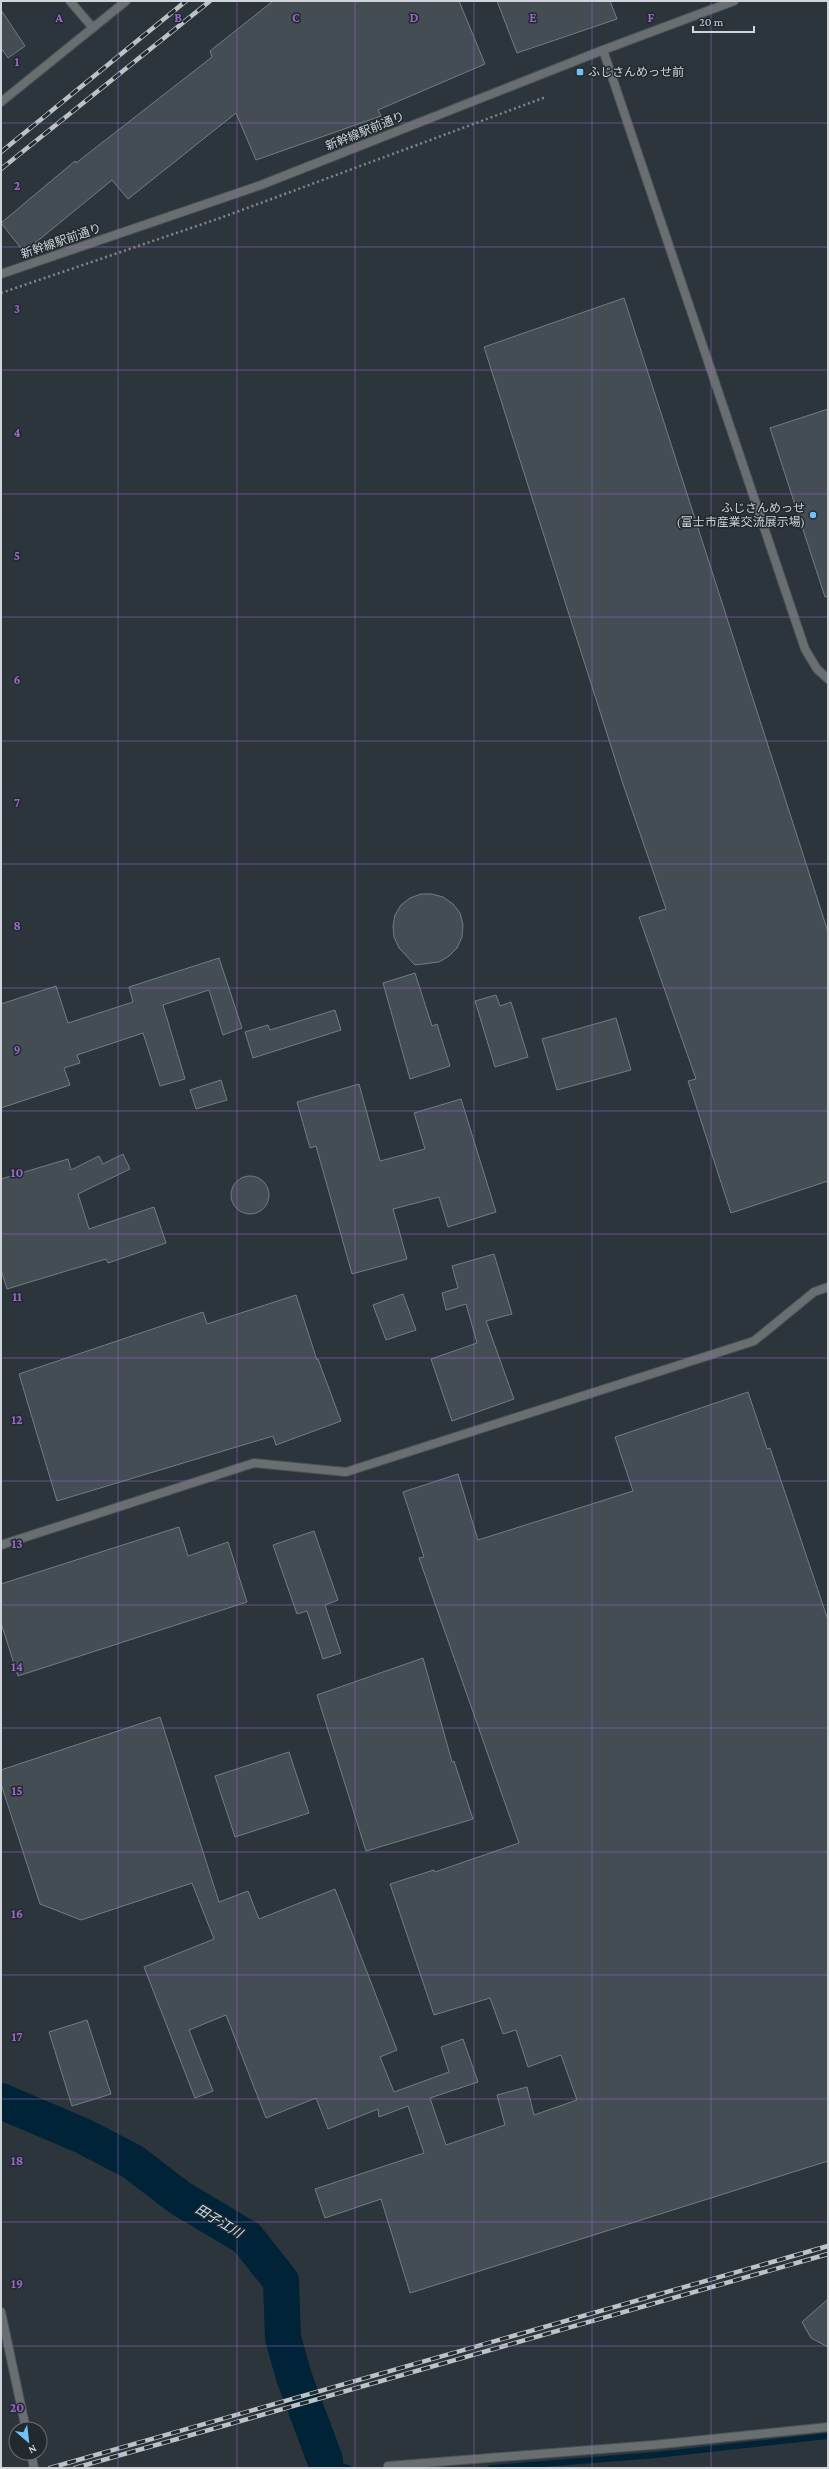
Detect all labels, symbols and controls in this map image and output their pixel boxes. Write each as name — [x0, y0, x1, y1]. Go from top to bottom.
scale bar — [693, 8, 754, 34]
text: A — [54, 10, 63, 25]
text: B — [174, 10, 182, 25]
text: C — [292, 10, 300, 25]
text: D — [410, 10, 419, 25]
text: E — [529, 10, 537, 25]
text: F — [648, 10, 655, 25]
text: 20 m — [699, 15, 724, 29]
text: 1 — [15, 54, 20, 69]
place label: ふじさんめっせ前 — [588, 65, 684, 79]
marker: ふじさんめっせ前 — [575, 67, 585, 77]
street label: 新幹線駅前通り — [323, 109, 407, 153]
text: 2 — [14, 178, 21, 193]
street label: 新幹線駅前通り — [19, 221, 103, 261]
text: 3 — [14, 301, 20, 316]
text: 4 — [13, 425, 21, 440]
place label: ふじさんめっせ (富士市産業交流展示場) — [677, 501, 805, 529]
marker: ふじさんめっせ (富士市産業交流展示場) — [808, 510, 818, 520]
text: 5 — [14, 548, 20, 563]
text: 6 — [13, 672, 21, 687]
text: 7 — [14, 795, 20, 810]
text: 8 — [13, 918, 21, 933]
text: 9 — [13, 1042, 21, 1057]
text: 10 — [11, 1165, 23, 1180]
text: 11 — [12, 1289, 22, 1304]
text: 12 — [11, 1412, 23, 1427]
text: 13 — [11, 1536, 23, 1551]
text: 14 — [11, 1659, 23, 1674]
text: 15 — [11, 1783, 23, 1798]
text: 16 — [11, 1906, 23, 1921]
text: 17 — [11, 2029, 23, 2044]
text: 18 — [11, 2153, 23, 2168]
water label: 田子江川 — [193, 2201, 247, 2242]
text: 19 — [11, 2276, 23, 2291]
text: 20 — [10, 2400, 24, 2415]
north arrow — [8, 2421, 48, 2461]
text: N — [26, 2443, 39, 2457]

